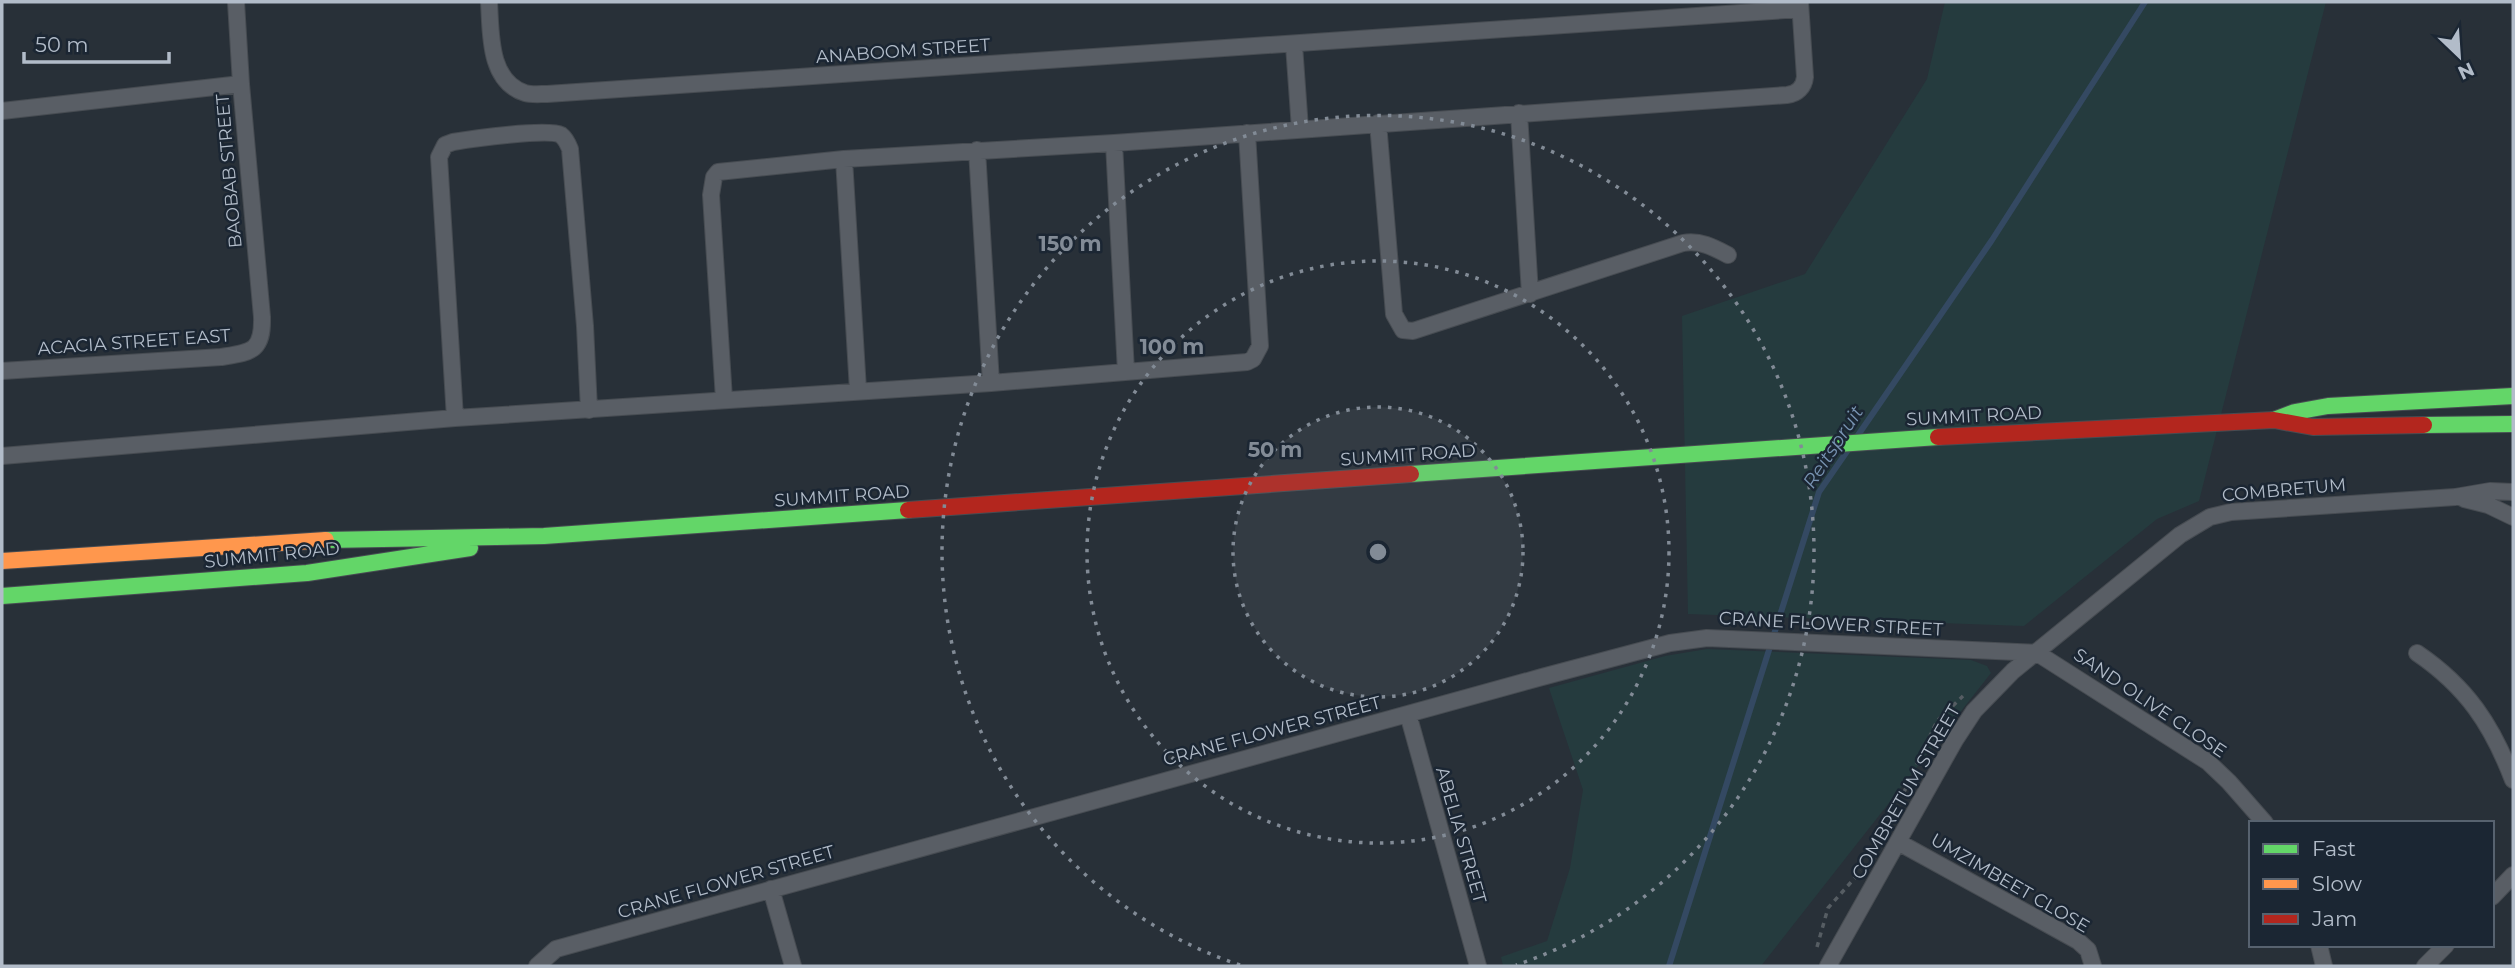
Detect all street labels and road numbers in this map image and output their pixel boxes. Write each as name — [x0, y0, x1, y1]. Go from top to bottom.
street label: ANABOOM STREET — [815, 34, 992, 68]
street label: BAOBAB STREET — [211, 92, 247, 249]
street label: ACACIA STREET EAST — [37, 324, 232, 360]
street label: SUMMIT ROAD — [1906, 401, 2042, 431]
street label: SUMMIT ROAD — [1339, 439, 1477, 471]
street label: COMBRETUM — [2221, 474, 2347, 506]
street label: SUMMIT ROAD — [773, 480, 911, 512]
street label: SUMMIT ROAD — [203, 537, 341, 573]
street label: CRANE FLOWER STREET — [1718, 607, 1944, 641]
street label: SAND OLIVE CLOSE — [2069, 644, 2231, 762]
street label: CRANE FLOWER STREET — [1161, 691, 1384, 771]
street label: COMBRETUM STREET — [1847, 700, 1965, 883]
street label: ABELIA STREET — [1431, 764, 1491, 906]
street label: UMZIMBEET CLOSE — [1927, 829, 2093, 937]
street label: CRANE FLOWER STREET — [615, 840, 838, 924]

